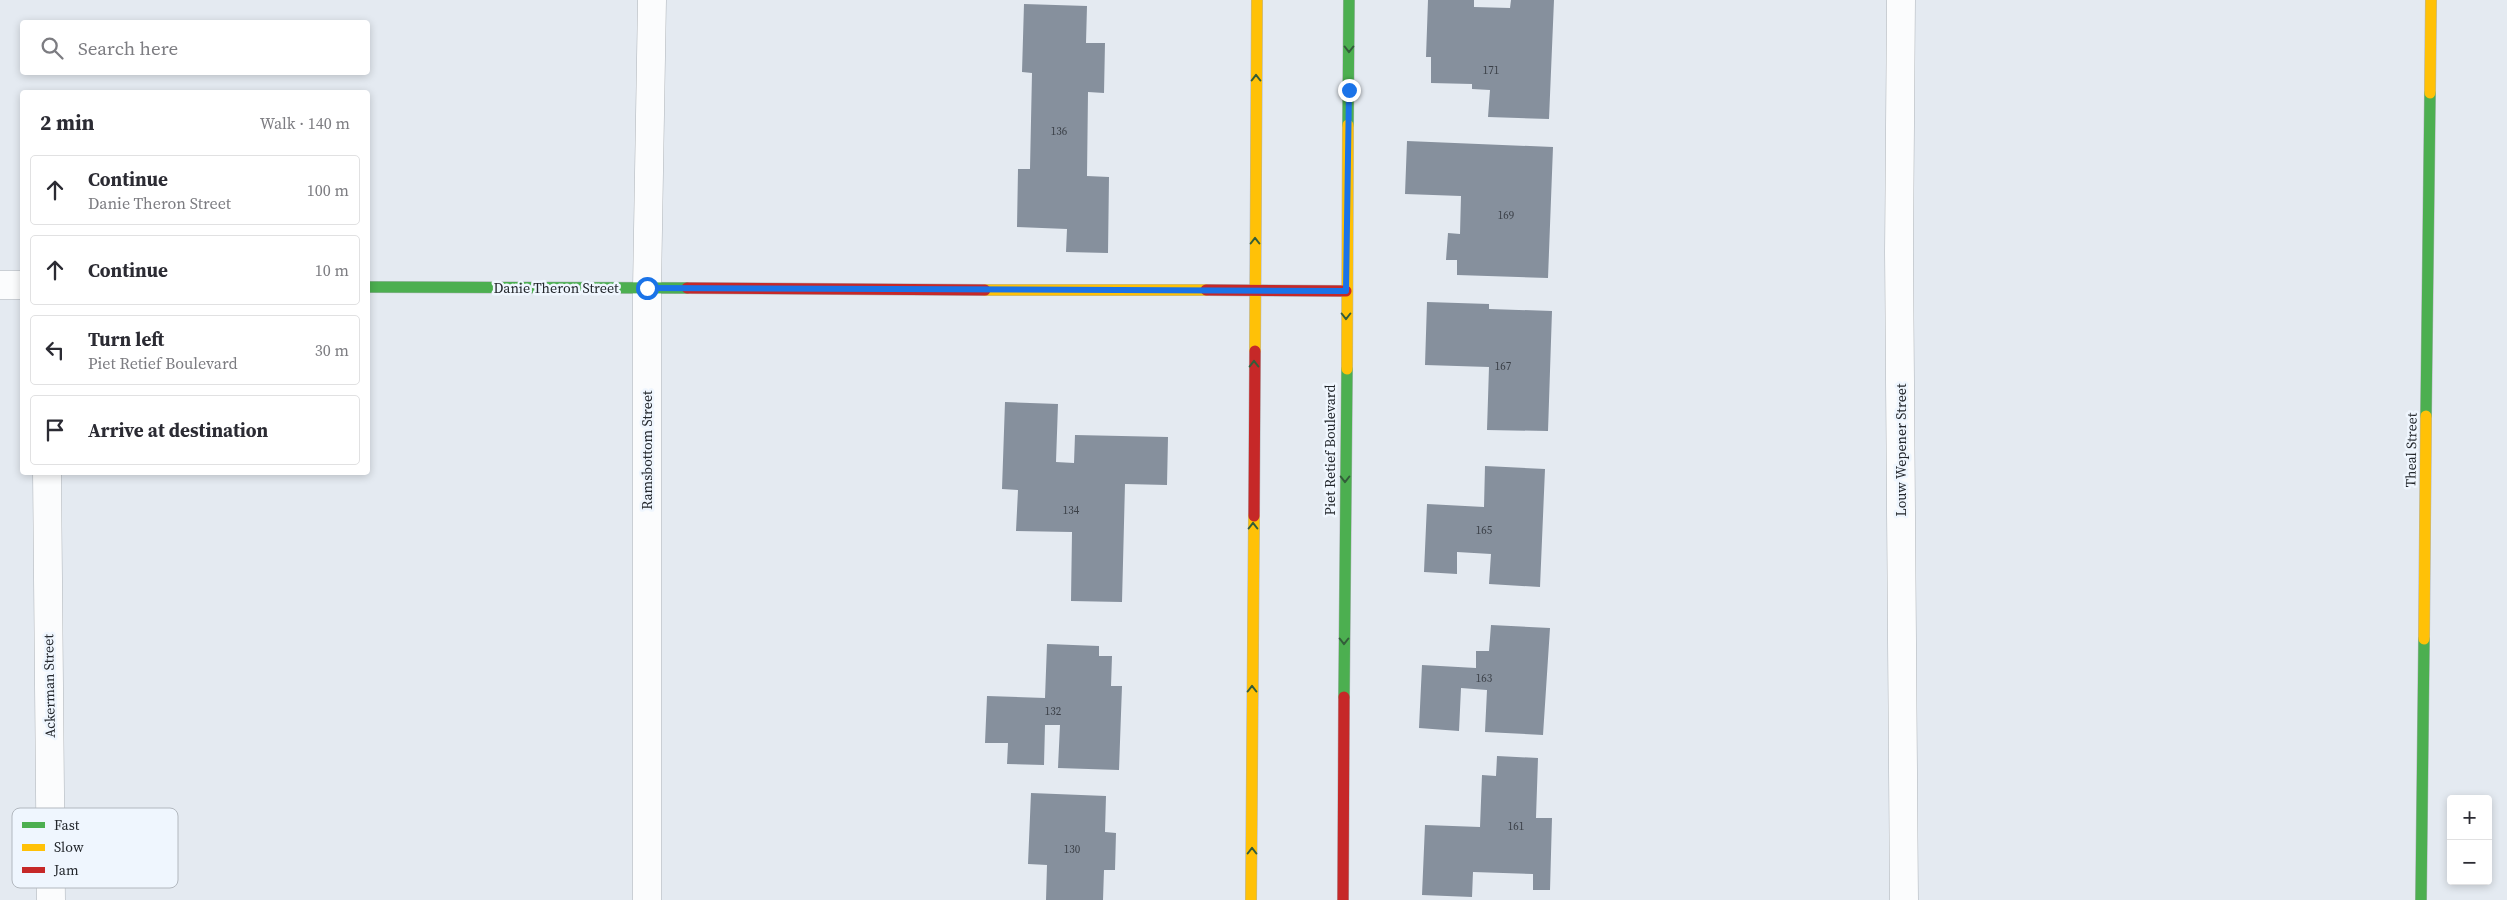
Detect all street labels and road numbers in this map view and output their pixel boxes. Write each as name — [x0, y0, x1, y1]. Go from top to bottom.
street label: Danie Theron Street — [493, 278, 619, 298]
street label: Louw Wepener Street — [1891, 383, 1911, 517]
street label: Piet Retief Boulevard — [1320, 385, 1340, 515]
street label: Ramsbottom Street — [637, 390, 657, 510]
street label: Theal Street — [2400, 412, 2422, 487]
street label: Ackerman Street — [38, 634, 60, 738]

